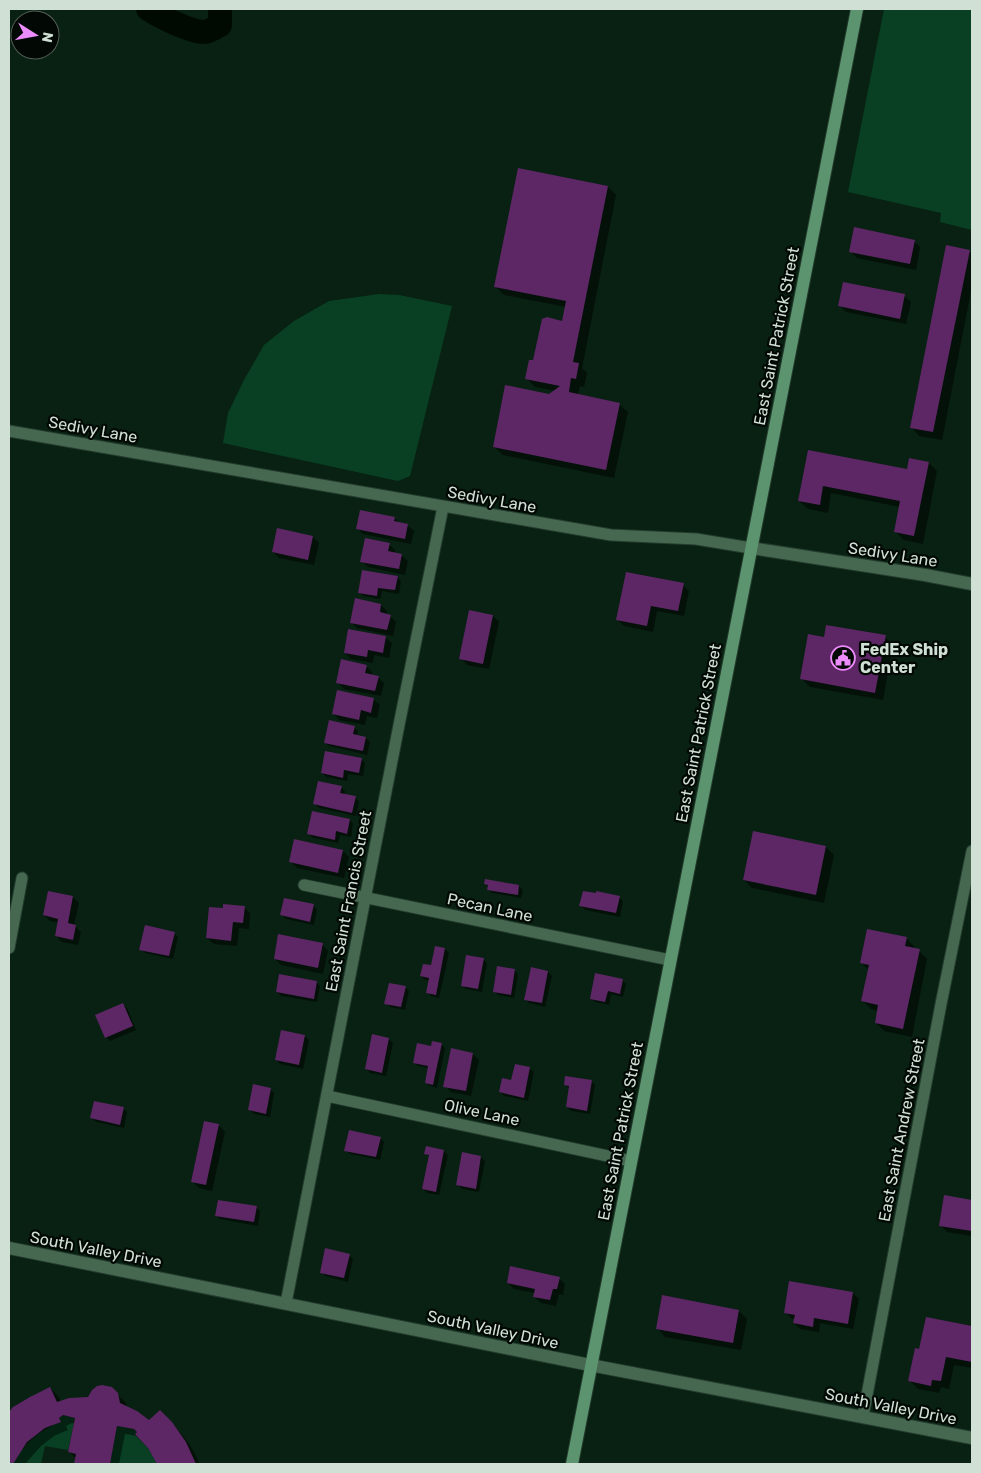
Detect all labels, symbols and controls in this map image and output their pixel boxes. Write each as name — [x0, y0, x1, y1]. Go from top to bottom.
north arrow — [10, 10, 60, 60]
text: N — [38, 31, 57, 44]
street label: East Saint Patrick Street — [750, 245, 803, 427]
street label: Sedivy Lane — [47, 412, 139, 447]
street label: Sedivy Lane — [446, 482, 538, 517]
street label: Sedivy Lane — [847, 538, 939, 571]
place label: FedEx Ship Center — [860, 640, 948, 677]
street label: East Saint Patrick Street — [672, 642, 725, 824]
public building icon: FedEx Ship Center — [830, 645, 856, 671]
street label: East Saint Francis Street — [322, 809, 375, 993]
street label: Pecan Lane — [445, 889, 534, 926]
street label: East Saint Andrew Street — [874, 1037, 929, 1223]
street label: East Saint Patrick Street — [594, 1040, 647, 1222]
street label: Olive Lane — [442, 1095, 521, 1130]
street label: South Valley Drive — [28, 1227, 163, 1272]
street label: South Valley Drive — [425, 1306, 560, 1353]
street label: South Valley Drive — [823, 1384, 958, 1429]

